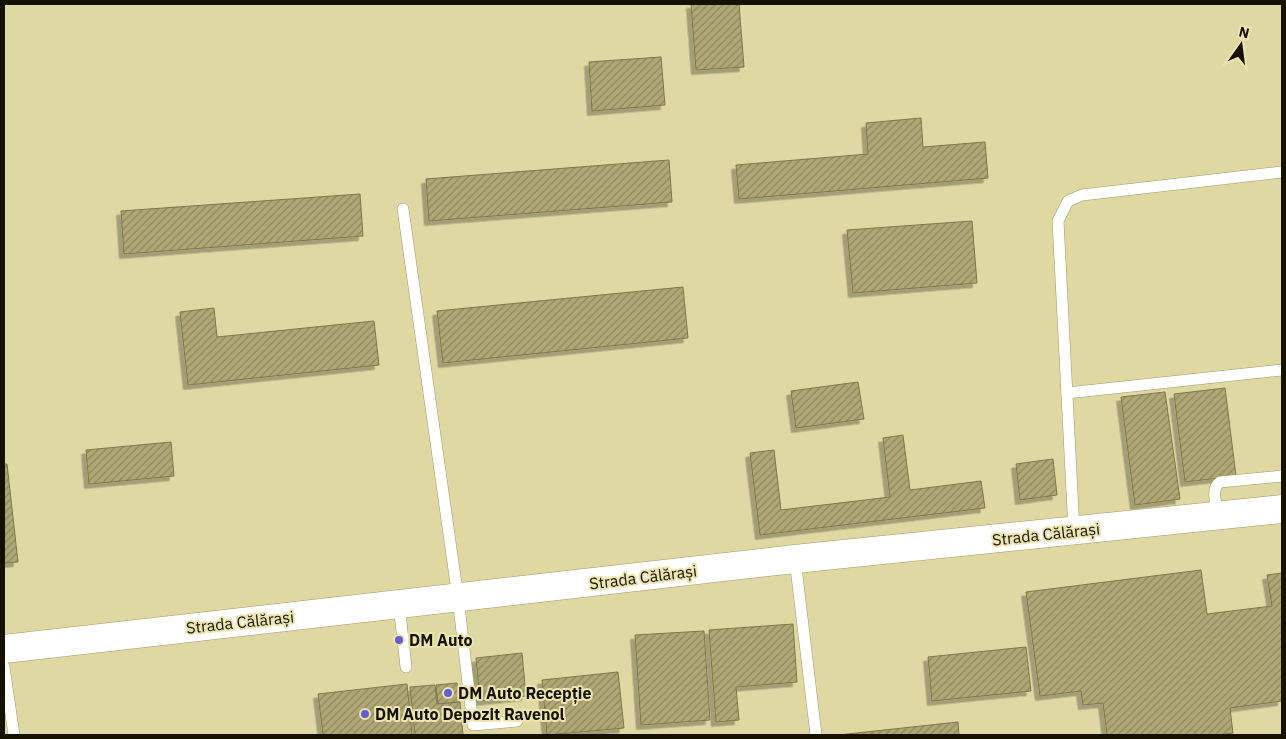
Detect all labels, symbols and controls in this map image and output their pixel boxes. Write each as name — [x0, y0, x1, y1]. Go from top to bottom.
north arrow — [1216, 20, 1266, 70]
text: N — [1237, 22, 1251, 42]
street label: Strada Călărași — [991, 518, 1101, 550]
street label: Strada Călărași — [588, 560, 698, 594]
street label: Strada Călărași — [185, 606, 295, 638]
place label: DM Auto — [409, 630, 473, 650]
marker: DM Auto — [393, 634, 405, 646]
place label: DM Auto Recepție — [458, 683, 591, 704]
marker: DM Auto Recepție — [442, 687, 454, 699]
place label: DM Auto Depozit Ravenol — [375, 704, 565, 724]
marker: DM Auto Depozit Ravenol — [359, 708, 371, 720]

